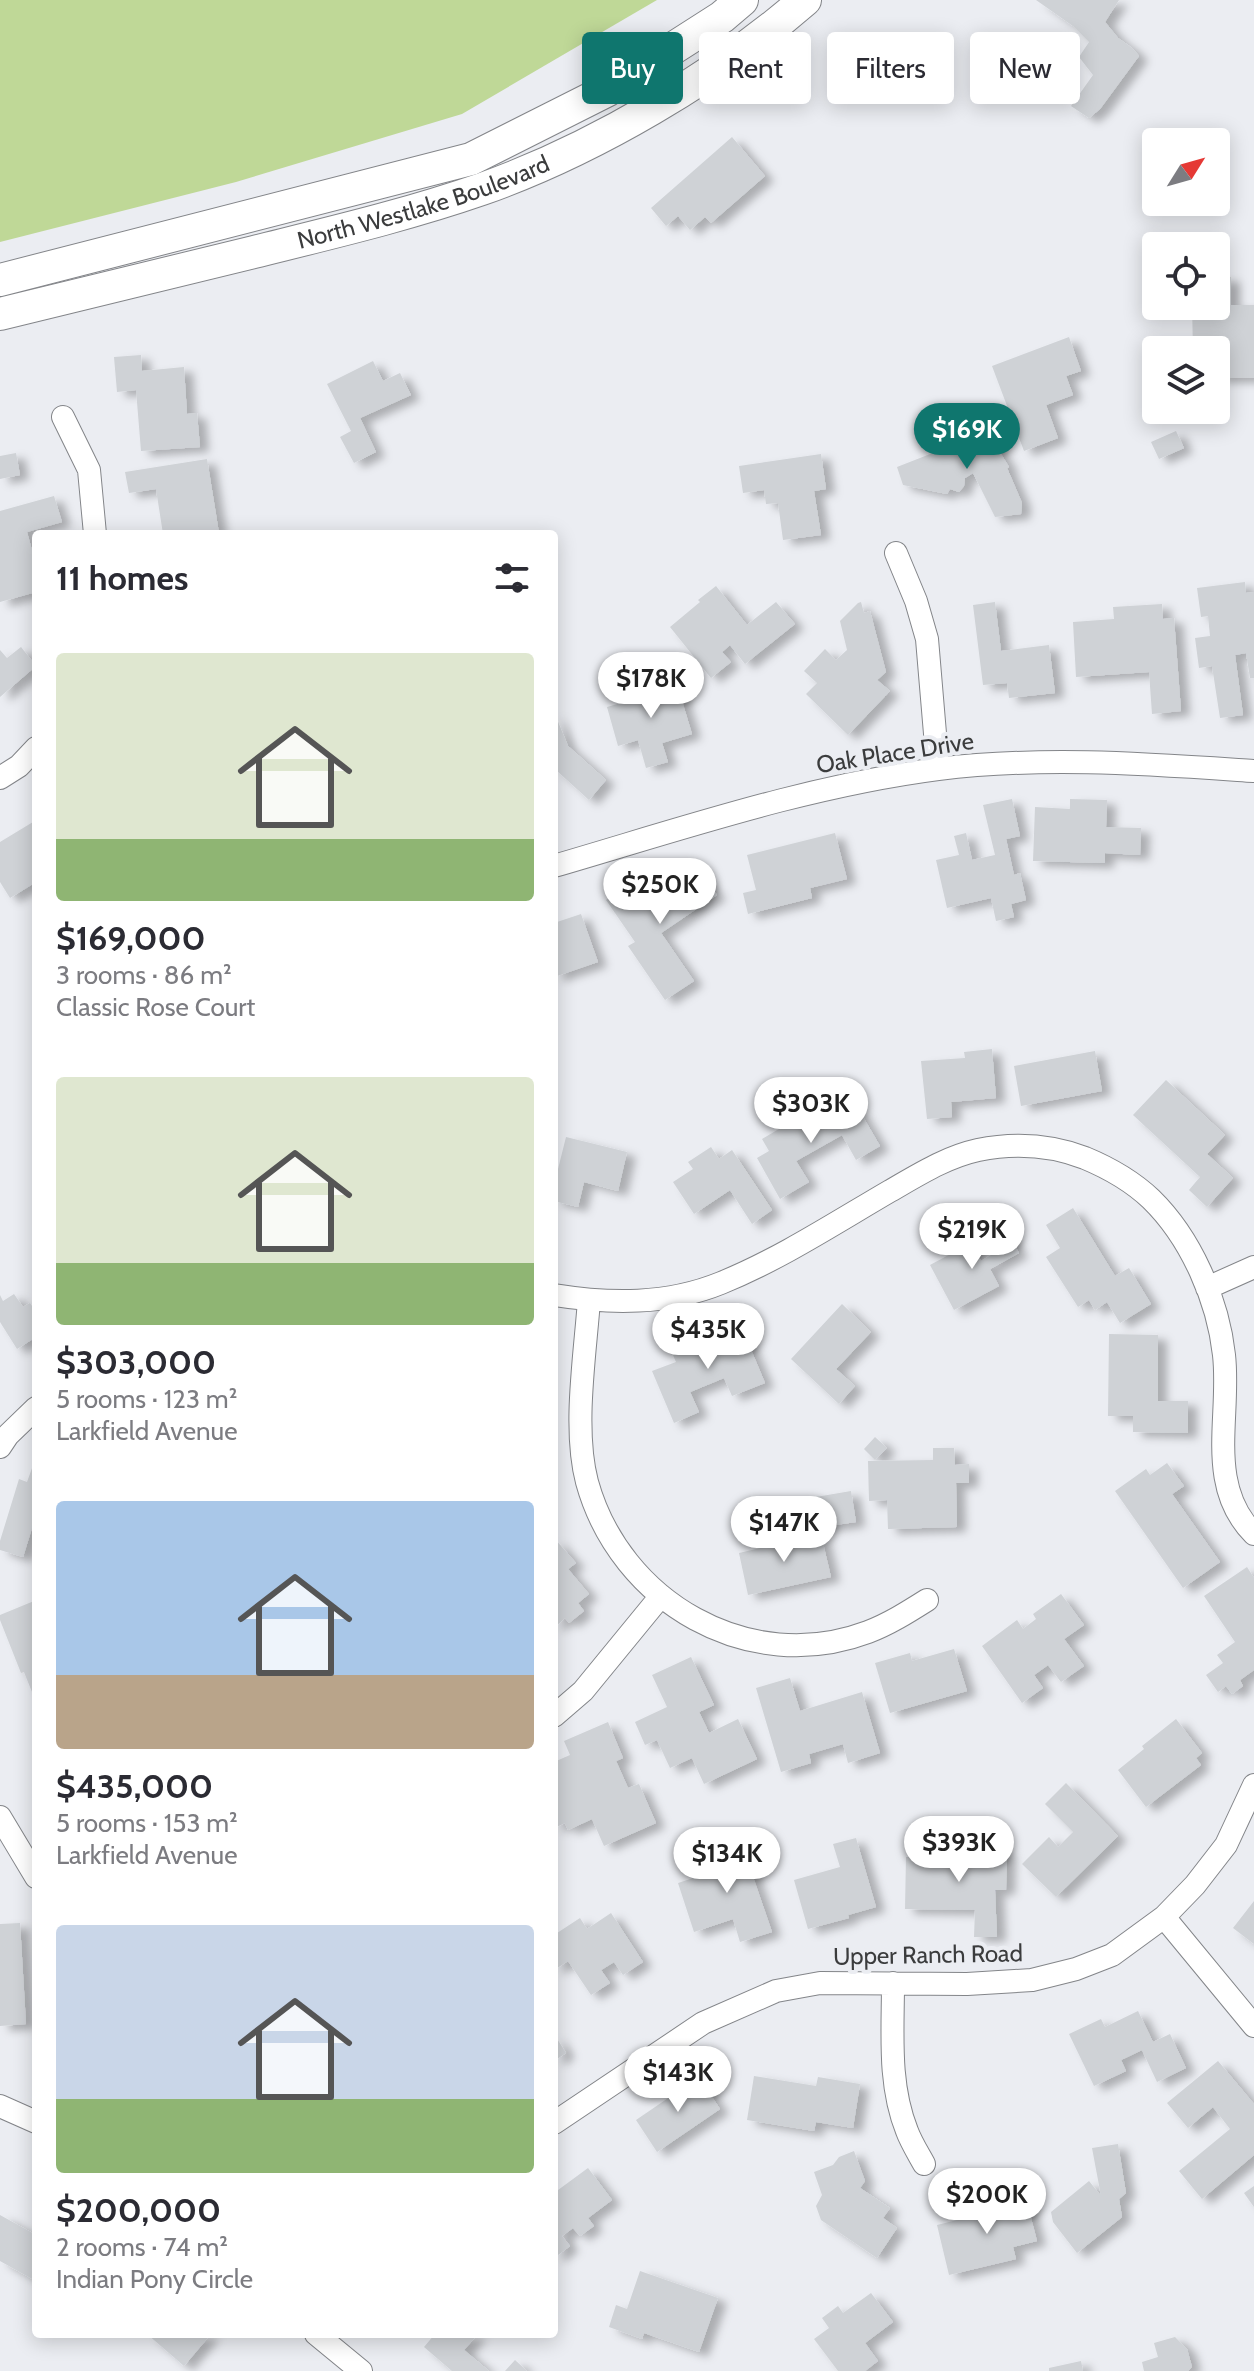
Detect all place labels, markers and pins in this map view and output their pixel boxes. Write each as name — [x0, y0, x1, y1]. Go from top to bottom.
pin: $169K — [911, 403, 1023, 471]
pin: $178K — [595, 652, 707, 720]
pin: $250K — [604, 858, 716, 926]
pin: $303K — [755, 1077, 867, 1145]
pin: $219K — [916, 1203, 1028, 1271]
pin: $435K — [652, 1303, 764, 1371]
pin: $147K — [728, 1496, 840, 1564]
pin: $393K — [903, 1816, 1015, 1884]
pin: $134K — [671, 1827, 783, 1895]
pin: $143K — [622, 2046, 734, 2114]
pin: $200K — [931, 2168, 1043, 2236]

